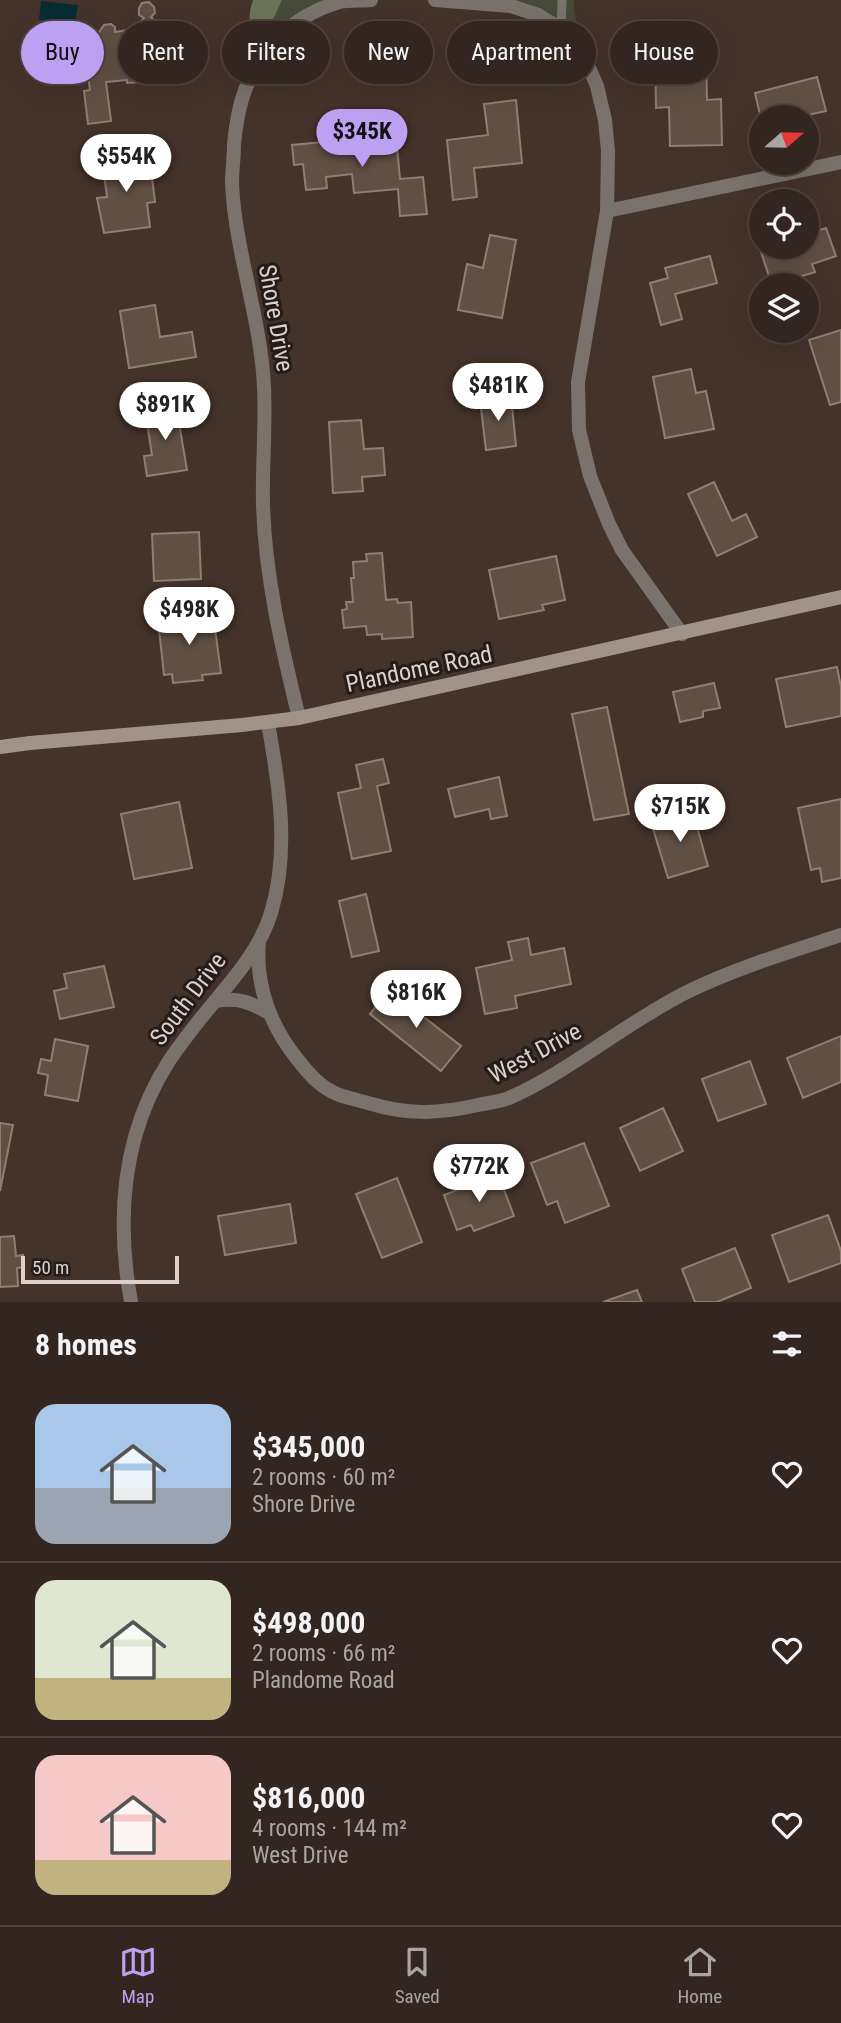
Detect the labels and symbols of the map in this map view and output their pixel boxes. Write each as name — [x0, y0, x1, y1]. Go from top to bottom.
north arrow — [749, 105, 819, 175]
pin: $345K — [313, 110, 411, 169]
pin: $554K — [77, 134, 175, 194]
street label: Shore Drive — [253, 262, 299, 374]
pin: $481K — [449, 364, 547, 423]
pin: $891K — [116, 382, 214, 442]
pin: $498K — [140, 588, 238, 647]
street label: Plandome Road — [343, 640, 495, 698]
pin: $715K — [631, 784, 729, 844]
street label: South Drive — [144, 947, 232, 1051]
pin: $816K — [367, 970, 465, 1030]
street label: West Drive — [484, 1017, 586, 1089]
pin: $772K — [430, 1144, 528, 1204]
scale bar — [21, 1253, 178, 1285]

